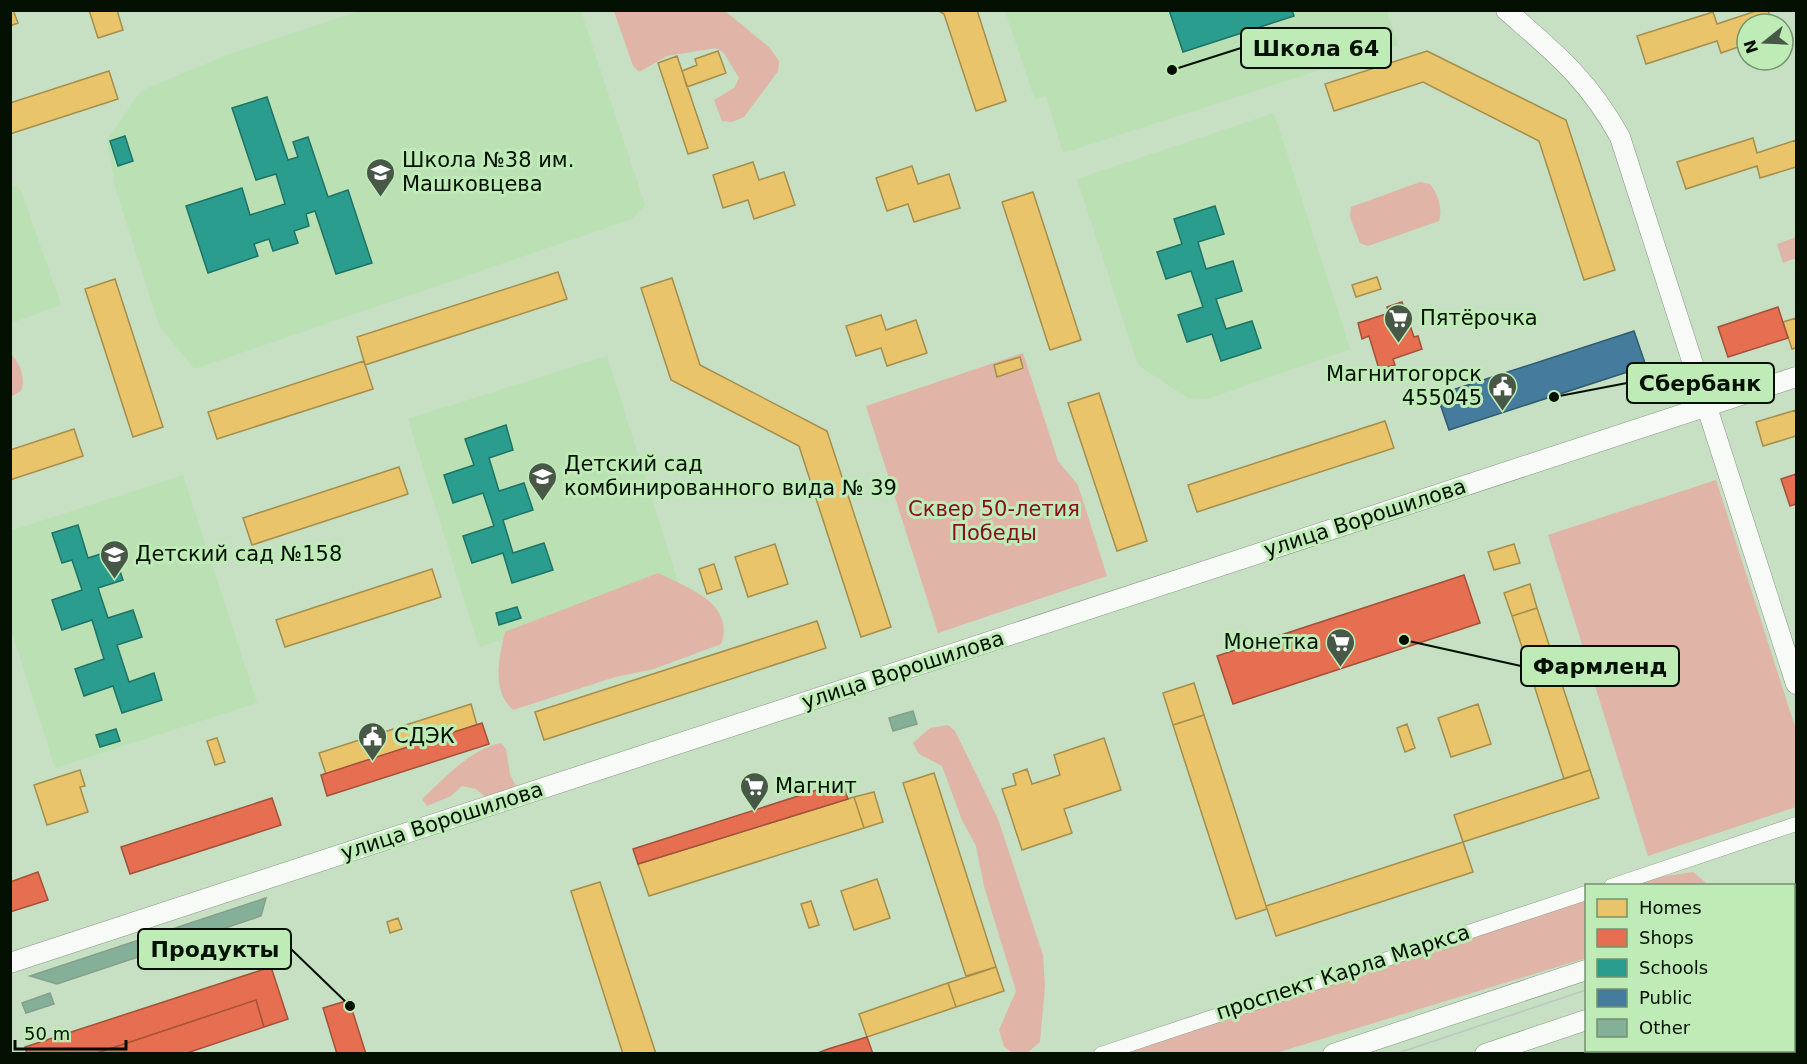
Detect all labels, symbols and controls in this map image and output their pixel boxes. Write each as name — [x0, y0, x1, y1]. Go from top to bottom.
north arrow — [1735, 12, 1795, 72]
callout: Школа 64 — [1241, 28, 1391, 68]
text: Школа 64 — [1253, 36, 1379, 61]
text: N — [1740, 37, 1762, 56]
place label: Школа №38 им. Машковцева — [402, 148, 574, 196]
school or university icon: Школа №38 им. Машковцева — [365, 156, 397, 198]
supermarket icon: Пятёрочка — [1383, 302, 1415, 344]
place label: Пятёрочка — [1420, 306, 1538, 330]
place label: Магнитогорск 455045 — [1326, 362, 1482, 410]
callout: Сбербанк — [1627, 363, 1774, 403]
public building icon: Магнитогорск 455045 — [1487, 370, 1519, 412]
text: Сбербанк — [1639, 371, 1761, 396]
place label: Детский сад комбинированного вида № 39 — [564, 452, 897, 500]
school or university icon: Детский сад комбинированного вида № 39 — [527, 460, 559, 502]
street label: улица Ворошилова — [1261, 474, 1469, 562]
park label: Сквер 50-летия Победы — [908, 497, 1080, 545]
school or university icon: Детский сад №158 — [98, 538, 130, 580]
place label: Детский сад №158 — [135, 542, 342, 566]
street label: улица Ворошилова — [799, 626, 1007, 714]
supermarket icon: Монетка — [1324, 626, 1356, 668]
place label: Монетка — [1224, 630, 1319, 654]
callout: Фармленд — [1521, 646, 1679, 686]
text: Фармленд — [1533, 654, 1667, 679]
public building icon: СДЭК — [357, 720, 389, 762]
place label: СДЭК — [394, 724, 455, 748]
supermarket icon: Магнит — [738, 770, 770, 812]
place label: Магнит — [775, 774, 857, 798]
street label: улица Ворошилова — [338, 777, 546, 865]
legend — [1585, 884, 1795, 1052]
text: Homes — [1639, 897, 1702, 918]
street label: проспект Карла Маркса — [1213, 920, 1473, 1024]
text: Shops — [1639, 927, 1694, 948]
callout: Продукты — [138, 929, 291, 969]
text: Продукты — [151, 937, 279, 962]
text: Schools — [1639, 957, 1708, 978]
text: Public — [1639, 987, 1692, 1008]
scale bar — [15, 1013, 126, 1051]
text: Other — [1639, 1017, 1691, 1038]
text: 50 m — [24, 1023, 70, 1044]

